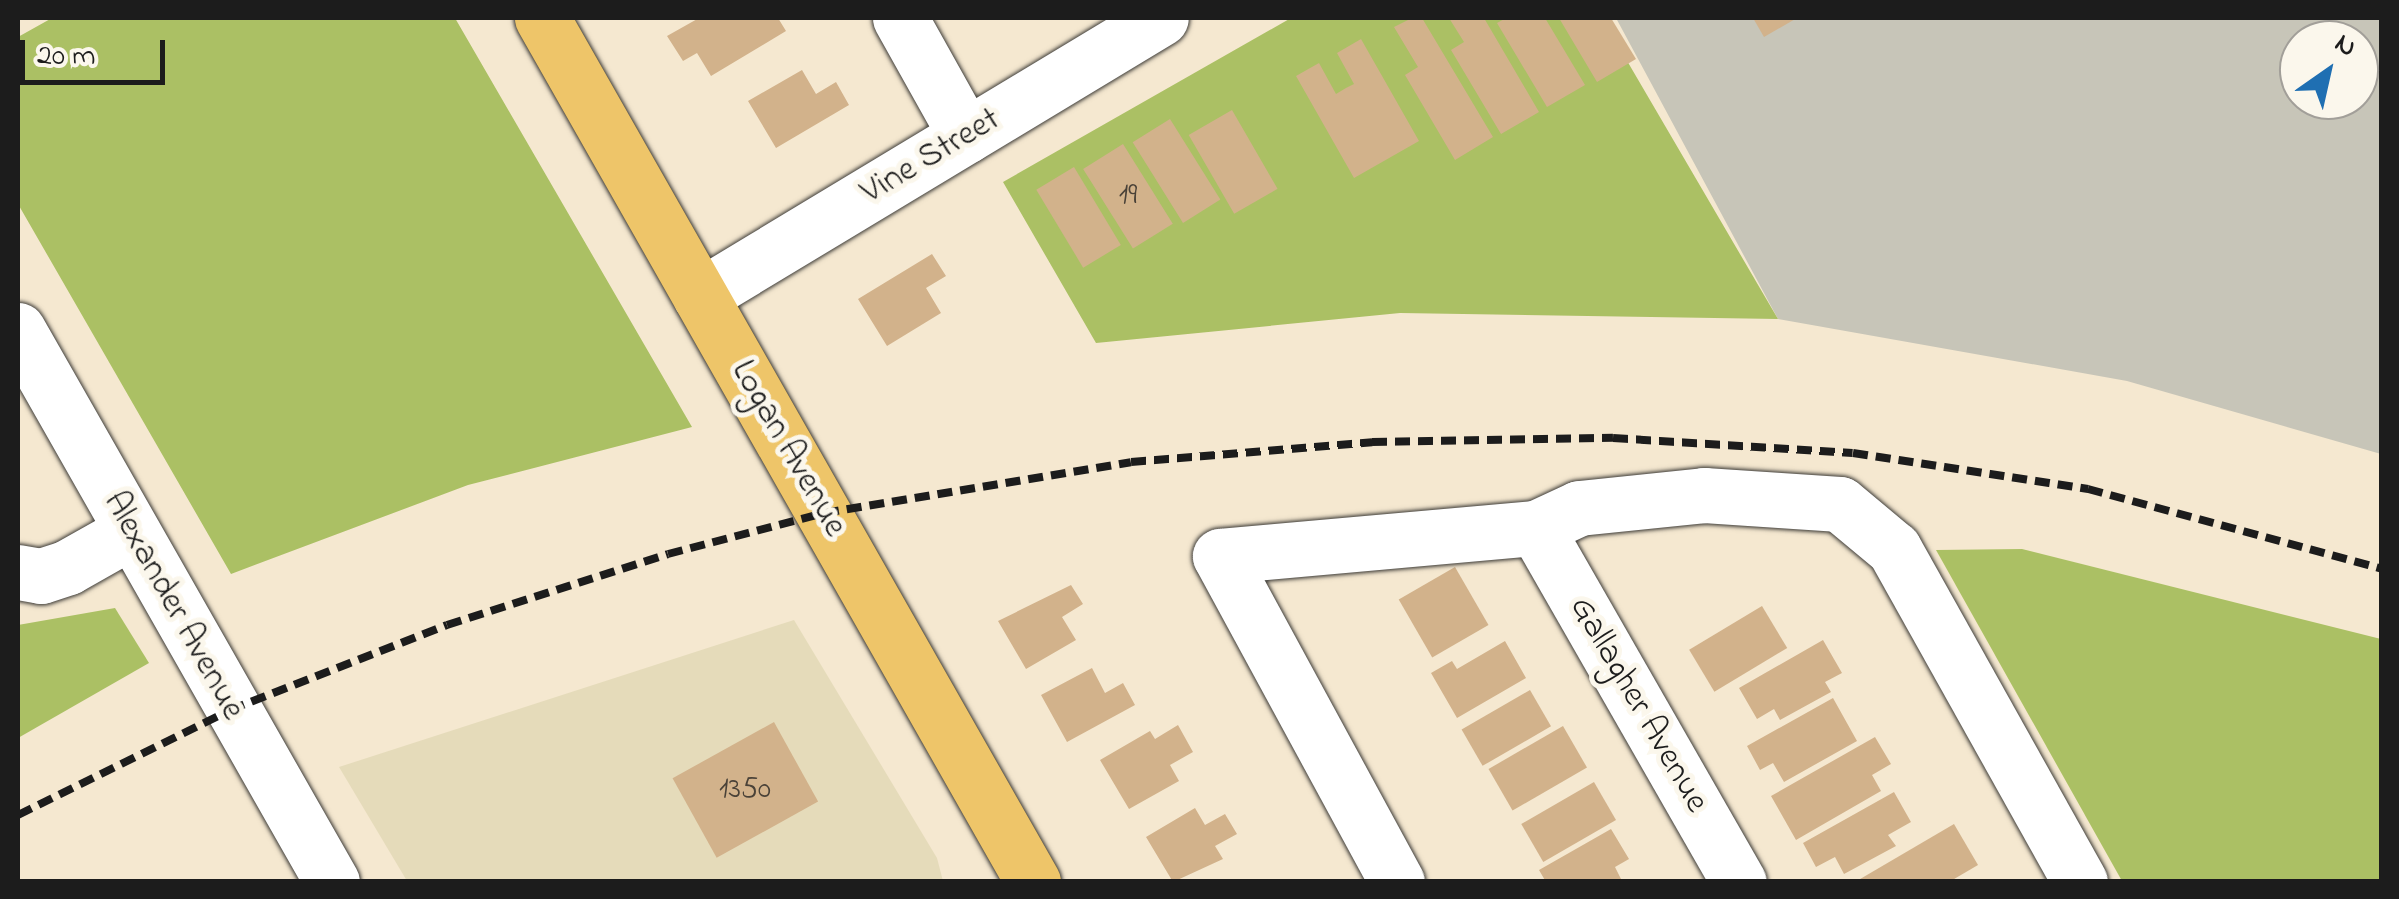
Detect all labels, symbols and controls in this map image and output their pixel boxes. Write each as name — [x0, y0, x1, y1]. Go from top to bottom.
scale bar — [25, 20, 170, 82]
north arrow — [2279, 20, 2379, 120]
text: N — [2326, 24, 2364, 69]
text: 20 m — [37, 35, 96, 79]
street label: Vine Street — [854, 99, 1008, 215]
house number: 19 — [1119, 178, 1137, 214]
street label: Logan Avenue — [721, 353, 855, 545]
street label: Alexander Avenue — [93, 484, 253, 728]
street label: Gallagher Avenue — [1559, 590, 1717, 820]
house number: 1350 — [719, 772, 771, 808]

